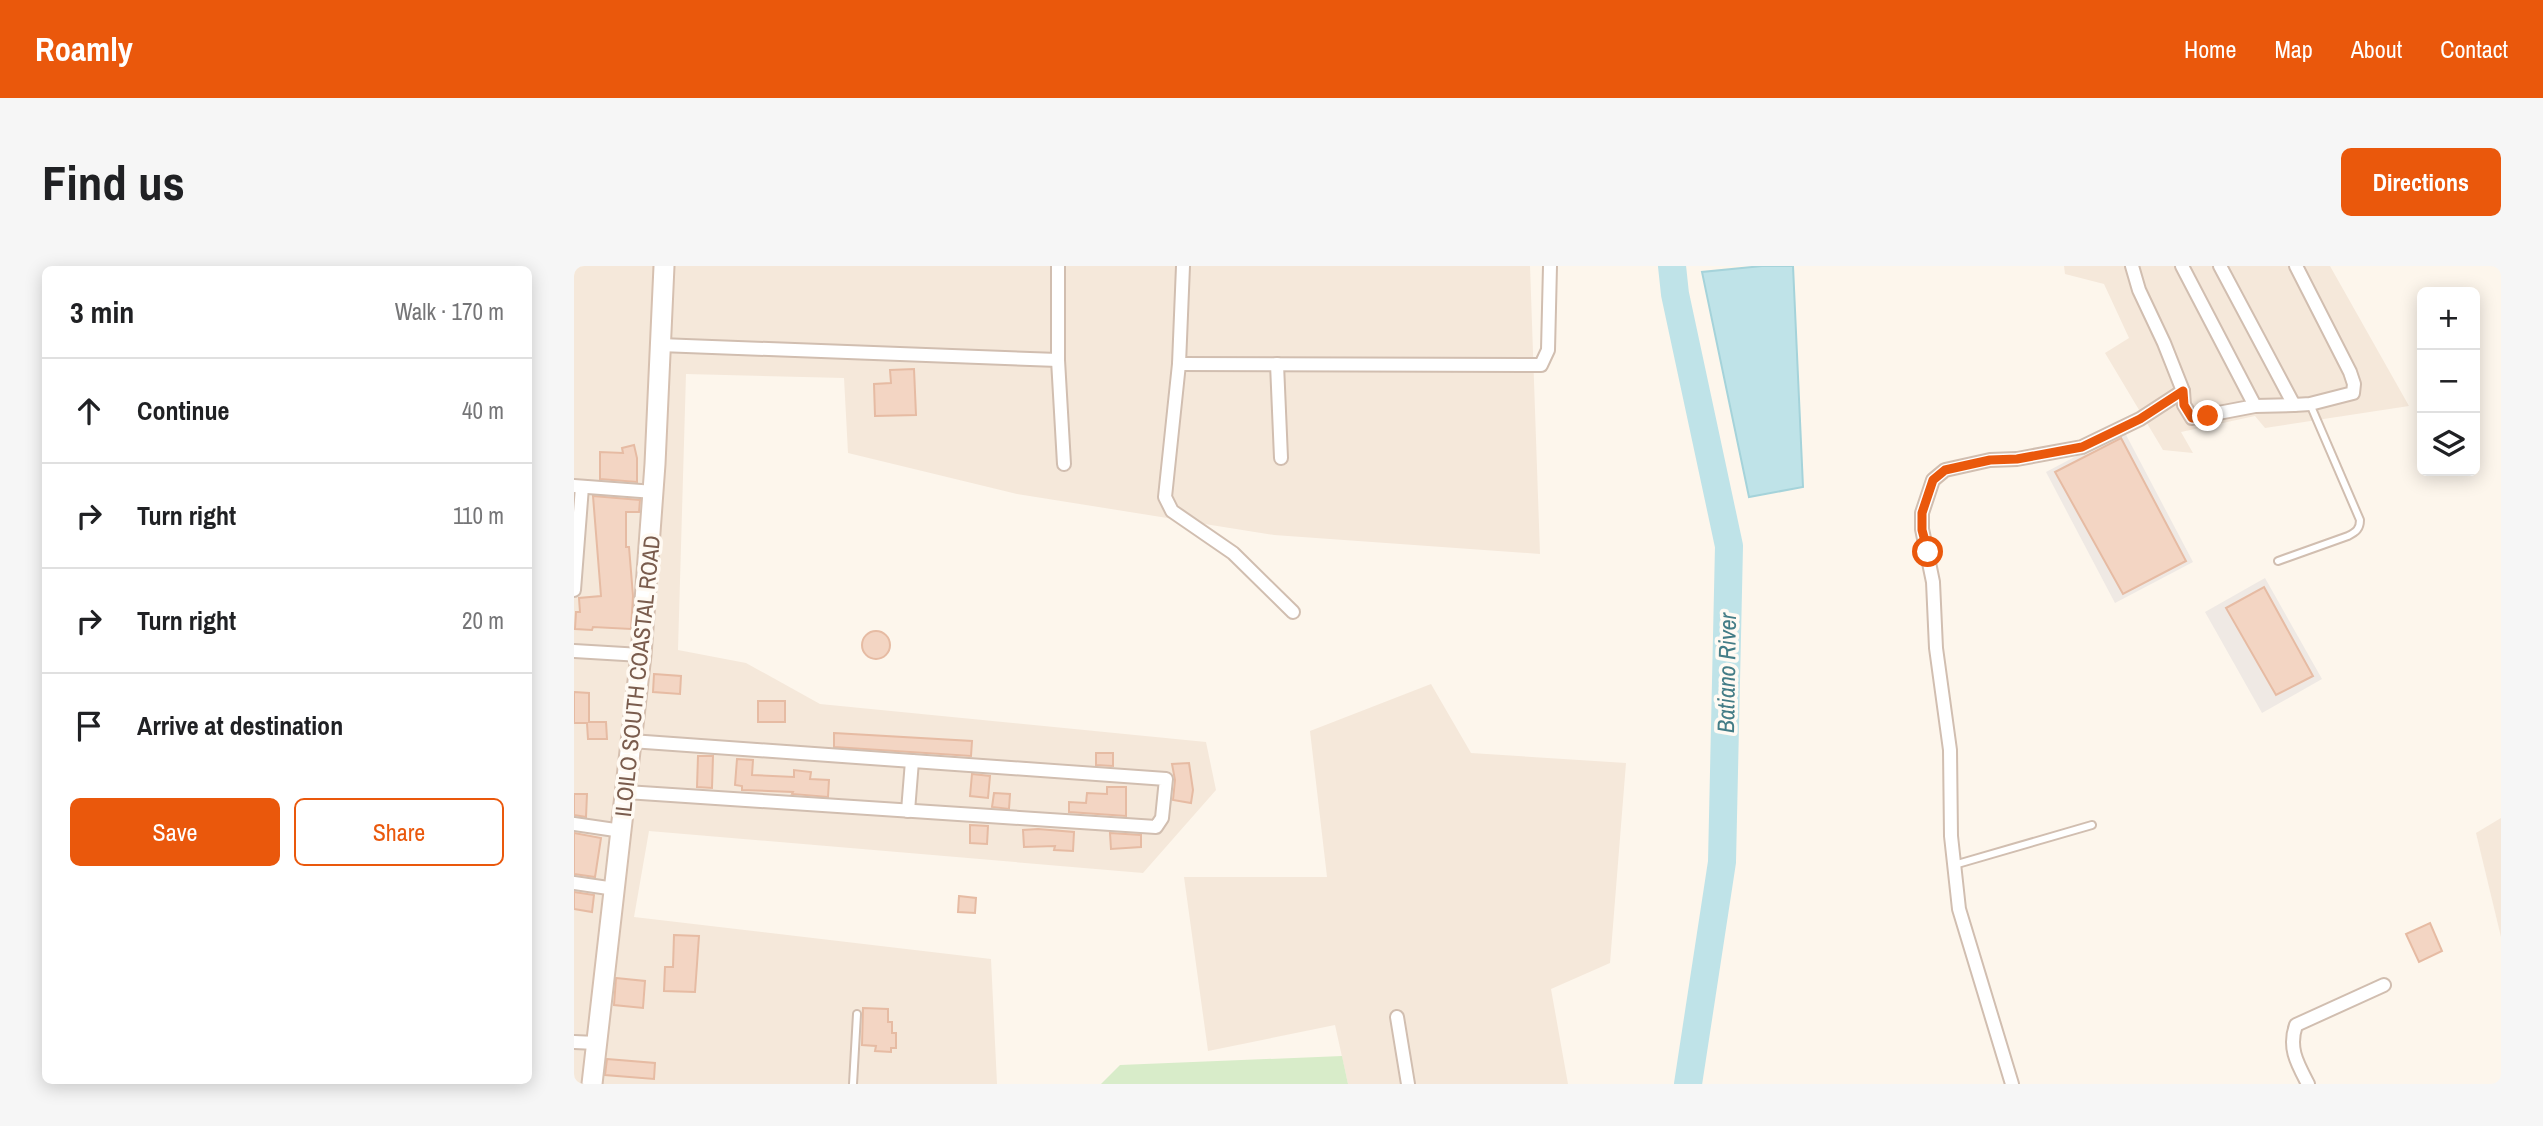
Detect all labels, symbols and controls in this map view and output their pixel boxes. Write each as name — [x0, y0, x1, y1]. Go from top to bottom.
text: Roamly — [35, 27, 133, 71]
text: Home — [2184, 33, 2236, 65]
text: Map — [2274, 33, 2313, 65]
text: About — [2351, 33, 2402, 65]
text: Contact — [2440, 33, 2508, 65]
button: Directions — [2341, 148, 2501, 216]
text: Find us — [42, 149, 185, 215]
map controls — [2417, 287, 2480, 476]
button: + — [2417, 287, 2480, 350]
text: 3 min — [70, 292, 134, 332]
text: Walk · 170 m — [395, 296, 504, 327]
button: − — [2417, 350, 2480, 413]
icon: ahead — [70, 392, 108, 430]
text: Continue — [137, 393, 229, 428]
text: 40 m — [462, 395, 504, 426]
route end — [2192, 400, 2223, 431]
button: layers — [2417, 413, 2480, 476]
icon: right — [70, 497, 108, 535]
text: Turn right — [137, 498, 236, 533]
text: 110 m — [453, 500, 504, 531]
street label: ILOILO SOUTH COASTAL ROAD — [607, 534, 667, 818]
route start — [1912, 536, 1943, 567]
icon: right — [70, 602, 108, 640]
text: Turn right — [137, 603, 236, 638]
text: 20 m — [462, 605, 504, 636]
water label: Batiano River — [1709, 611, 1743, 733]
icon: arrive — [70, 707, 108, 745]
text: Arrive at destination — [137, 708, 343, 743]
button: Save — [70, 798, 280, 866]
button: Share — [294, 798, 504, 866]

